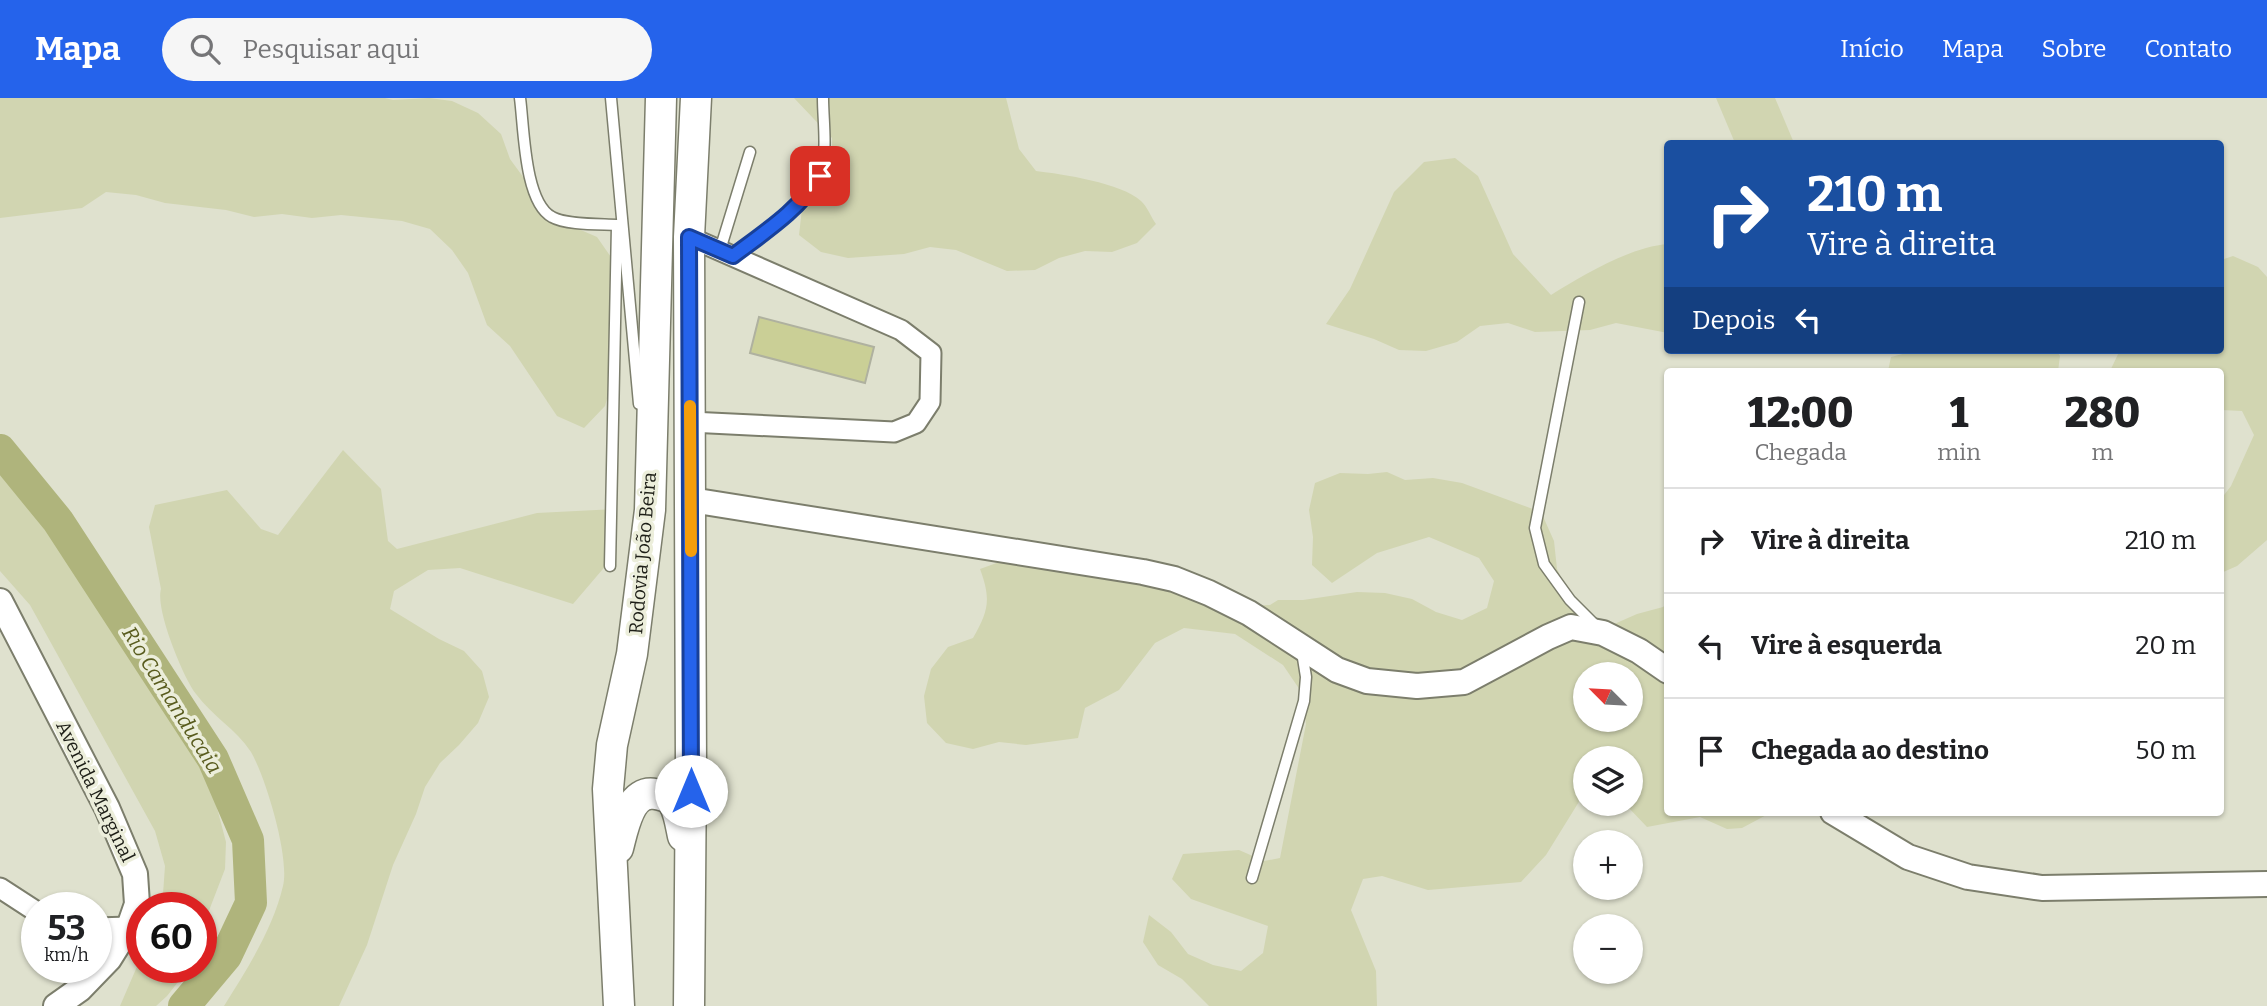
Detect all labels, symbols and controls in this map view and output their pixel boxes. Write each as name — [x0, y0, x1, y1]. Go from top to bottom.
search box — [162, 18, 652, 81]
text: Mapa — [35, 29, 120, 69]
icon: search — [186, 30, 224, 68]
text: Pesquisar aqui — [242, 34, 420, 65]
text: Início — [1840, 35, 1904, 63]
text: Mapa — [1942, 35, 2003, 63]
text: Sobre — [2041, 35, 2106, 63]
text: Contato — [2144, 35, 2232, 63]
pin — [790, 146, 850, 206]
icon: arrive — [801, 157, 839, 195]
text: 210 m — [1807, 165, 1942, 224]
icon: right — [1692, 168, 1783, 259]
text: Vire à direita — [1807, 225, 1996, 263]
icon: left — [1789, 301, 1827, 339]
text: Depois — [1692, 305, 1775, 336]
text: 12:00 — [1748, 388, 1854, 438]
text: 1 — [1950, 388, 1968, 438]
text: 280 — [2064, 388, 2140, 438]
text: Chegada — [1755, 438, 1847, 466]
text: min — [1937, 438, 1981, 466]
text: m — [2091, 438, 2113, 466]
street label: Rodovia João Beira — [624, 470, 661, 635]
icon: right — [1692, 522, 1730, 560]
text: Vire à direita — [1751, 525, 1910, 556]
text: 210 m — [2125, 525, 2196, 556]
water label: Rio Camanducaia — [116, 622, 228, 778]
icon: left — [1692, 627, 1730, 665]
text: Vire à esquerda — [1751, 630, 1942, 661]
text: 20 m — [2135, 630, 2196, 661]
north arrow — [1573, 662, 1643, 732]
map controls — [1573, 662, 1643, 984]
street label: Avenida Marginal — [51, 717, 140, 866]
icon: arrive — [1692, 732, 1730, 770]
text: Chegada ao destino — [1751, 735, 1989, 766]
text: 50 m — [2135, 735, 2196, 766]
button: layers — [1573, 746, 1643, 816]
position arrow — [654, 754, 728, 828]
button: + — [1573, 830, 1643, 900]
speed limit sign: 60 — [126, 892, 217, 983]
text: 53 — [47, 907, 86, 949]
button: − — [1573, 914, 1643, 984]
text: km/h — [44, 944, 89, 966]

